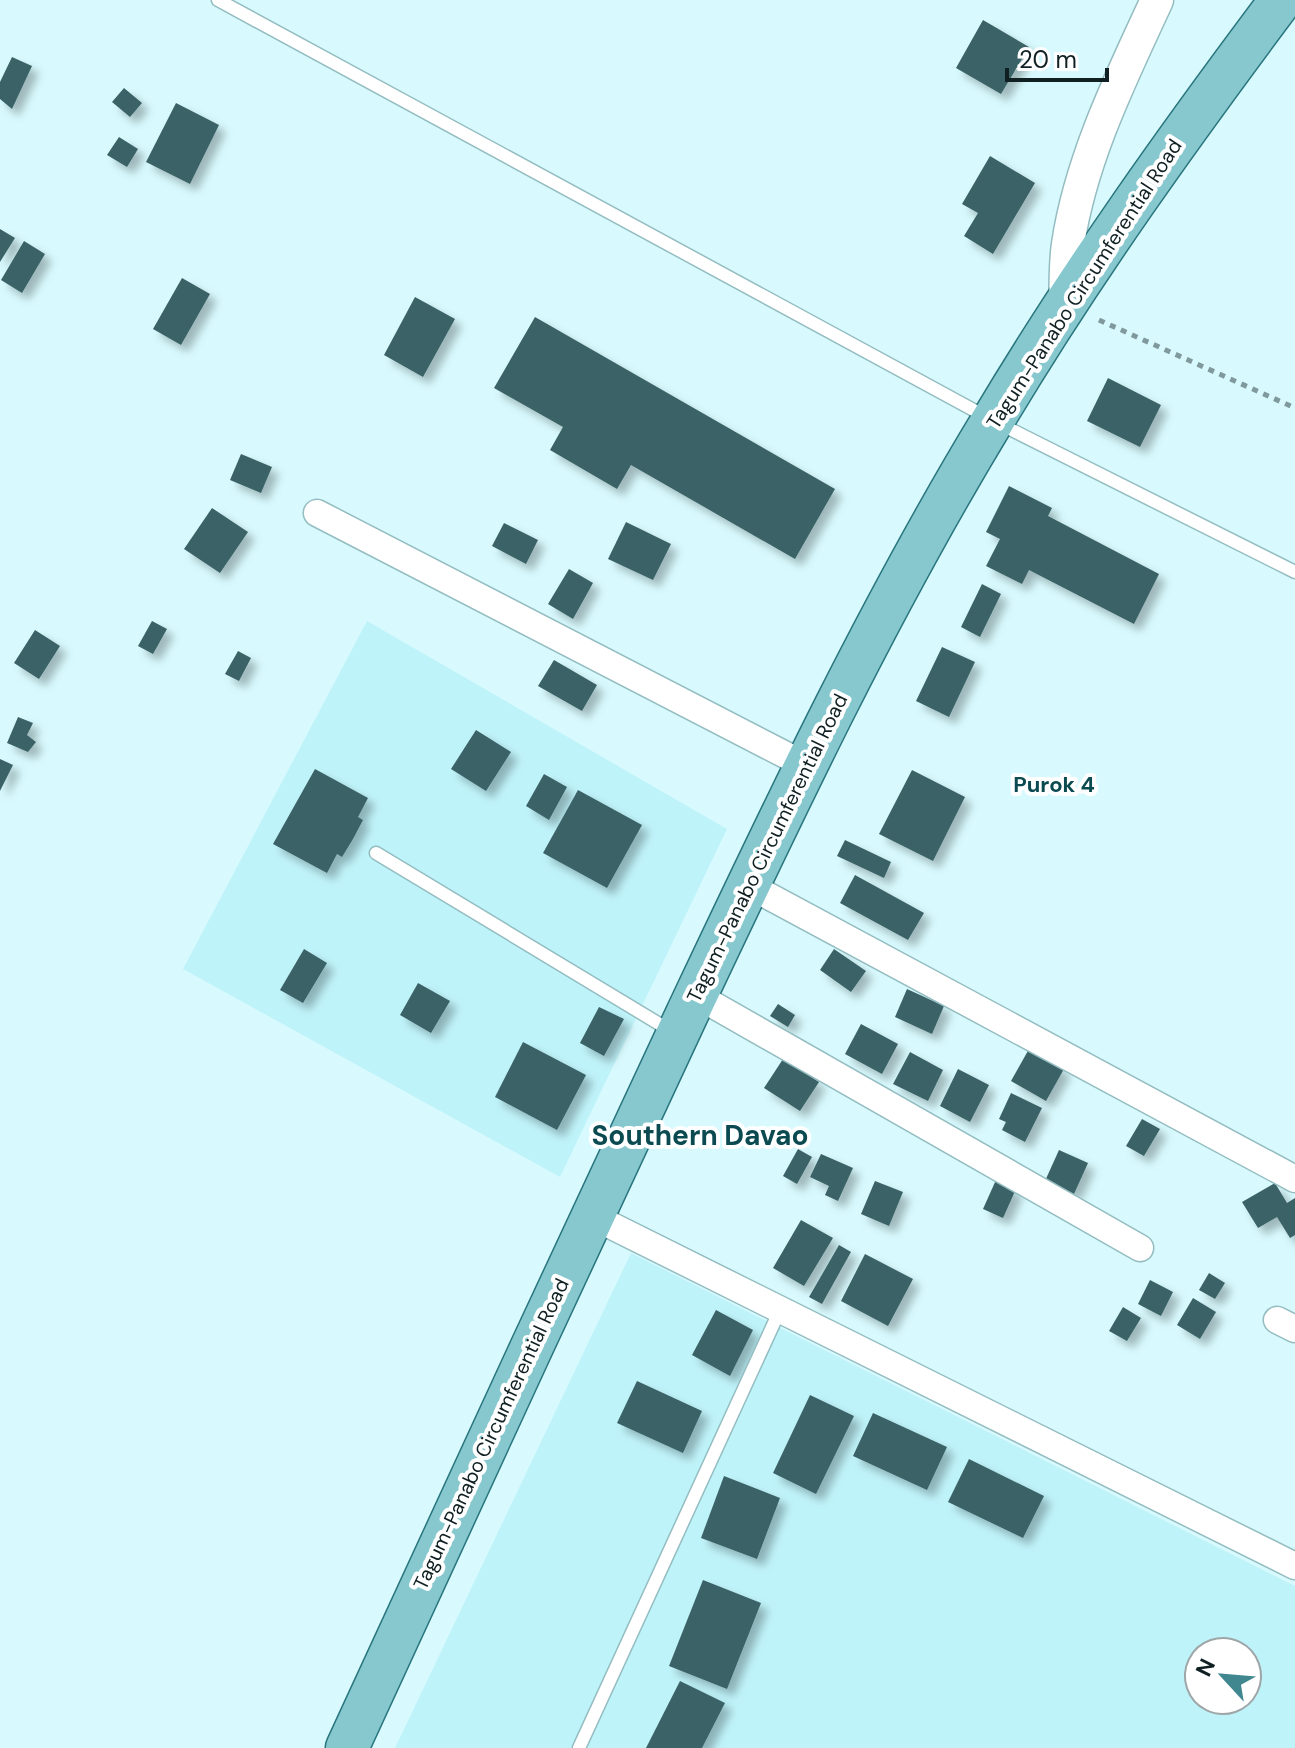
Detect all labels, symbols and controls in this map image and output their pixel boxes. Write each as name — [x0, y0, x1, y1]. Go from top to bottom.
scale bar — [1007, 32, 1107, 82]
text: 20 m — [1019, 44, 1077, 75]
street label: Tagum-Panabo Circumferential Road — [980, 134, 1188, 434]
street label: Tagum-Panabo Circumferential Road — [681, 689, 853, 1007]
district label: Purok 4 — [1013, 770, 1095, 799]
district label: Southern Davao — [591, 1117, 809, 1154]
street label: Tagum-Panabo Circumferential Road — [407, 1274, 575, 1594]
north arrow — [1183, 1636, 1263, 1716]
text: N — [1189, 1654, 1222, 1681]

